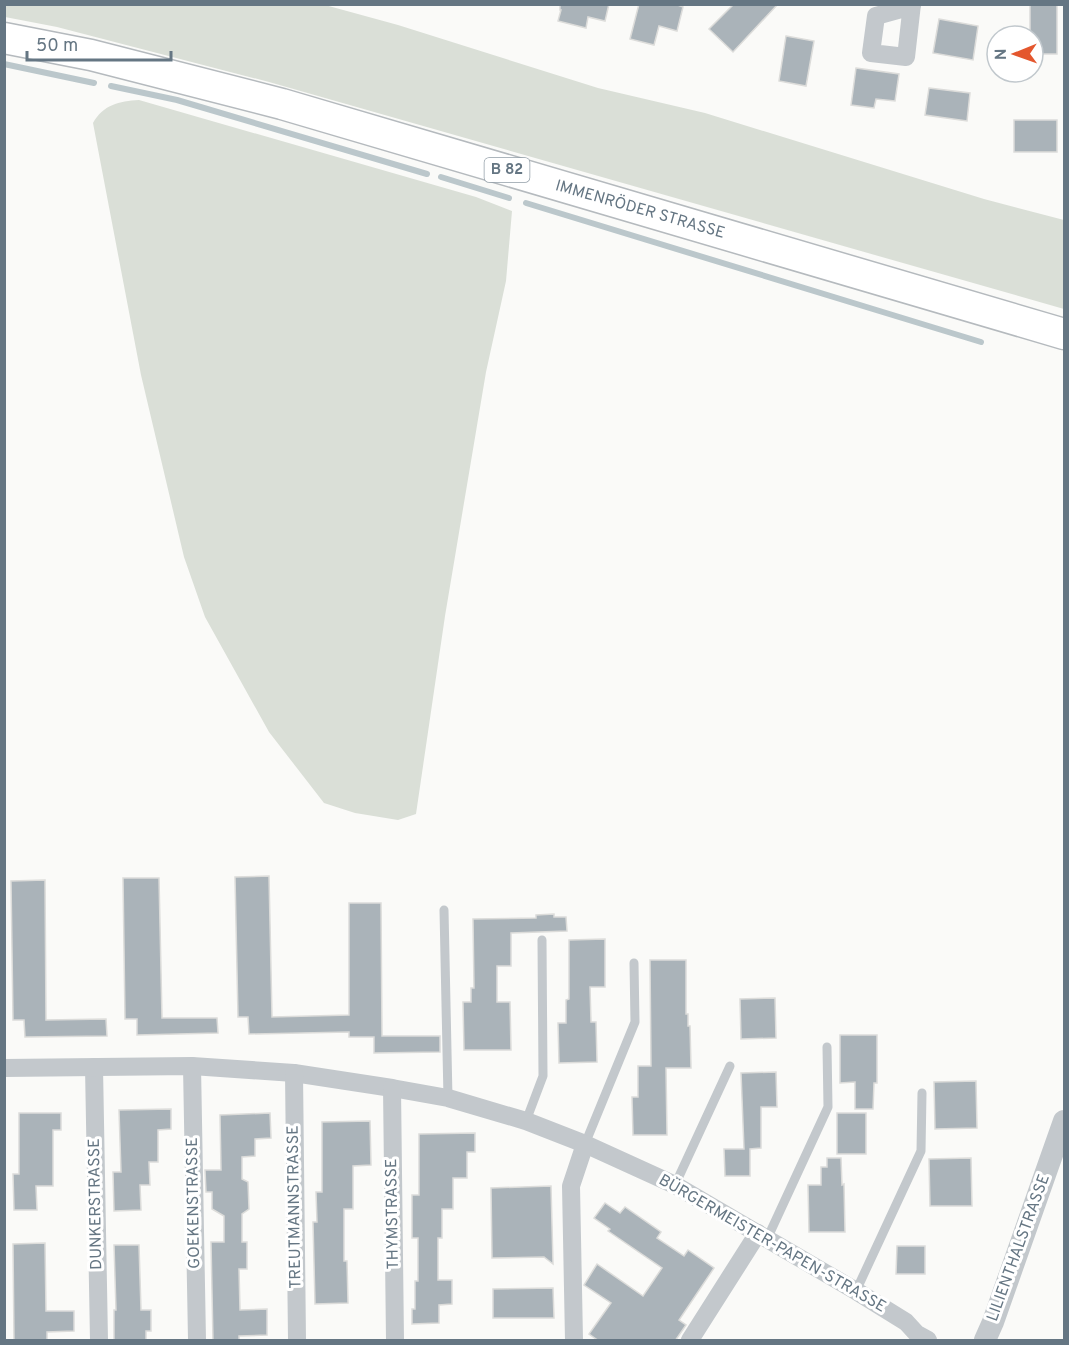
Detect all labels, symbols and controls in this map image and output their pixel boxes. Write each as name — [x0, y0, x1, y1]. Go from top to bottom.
scale bar — [27, 24, 171, 62]
north arrow — [985, 24, 1045, 84]
text: 50 m — [36, 35, 78, 58]
text: N — [992, 48, 1012, 60]
road number: B 82 — [484, 158, 530, 182]
street label: IMMENRÖDER STRASSE — [553, 174, 728, 244]
street label: TREUTMANNSTRASSE — [284, 1125, 306, 1289]
street label: GOEKENSTRASSE — [183, 1137, 205, 1269]
street label: DUNKERSTRASSE — [85, 1138, 107, 1270]
street label: THYMSTRASSE — [382, 1158, 404, 1270]
street label: BÜRGERMEISTER-PAPEN-STRASSE — [655, 1169, 890, 1317]
street label: LILIENTHALSTRASSE — [983, 1172, 1055, 1324]

